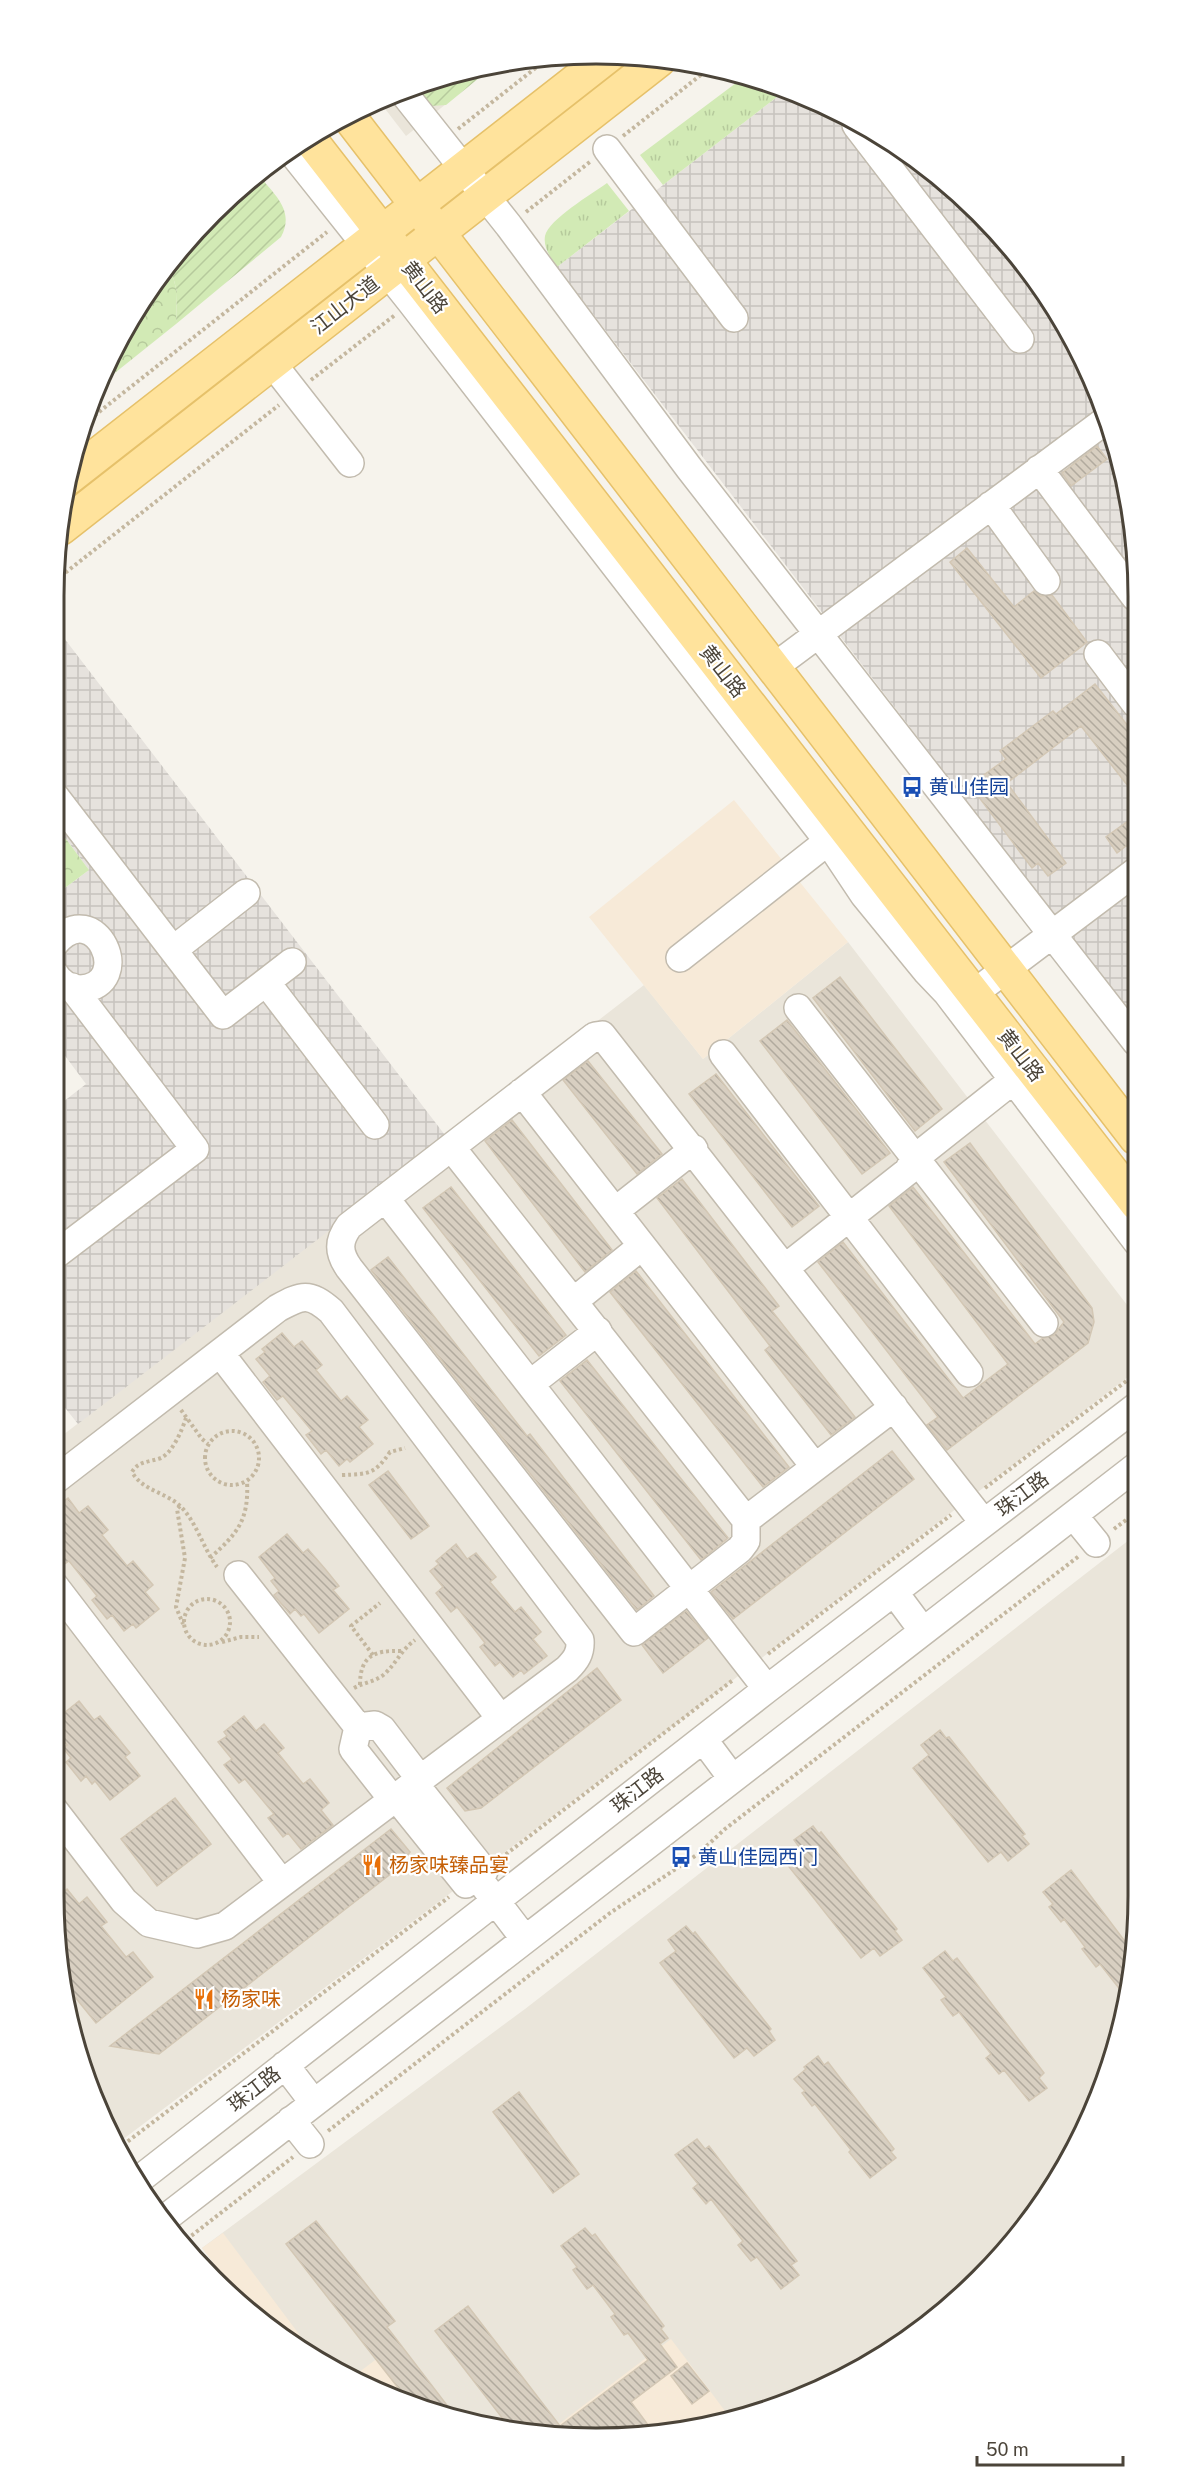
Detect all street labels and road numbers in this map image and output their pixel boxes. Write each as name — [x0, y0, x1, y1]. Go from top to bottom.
street label: 黄山路 — [397, 256, 453, 318]
street label: 江山大道 — [306, 271, 384, 339]
street label: 黄山路 — [695, 640, 751, 702]
street label: 黄山路 — [993, 1024, 1049, 1086]
street label: 珠江路 — [991, 1466, 1053, 1522]
street label: 珠江路 — [606, 1762, 668, 1818]
street label: 珠江路 — [223, 2061, 285, 2117]

